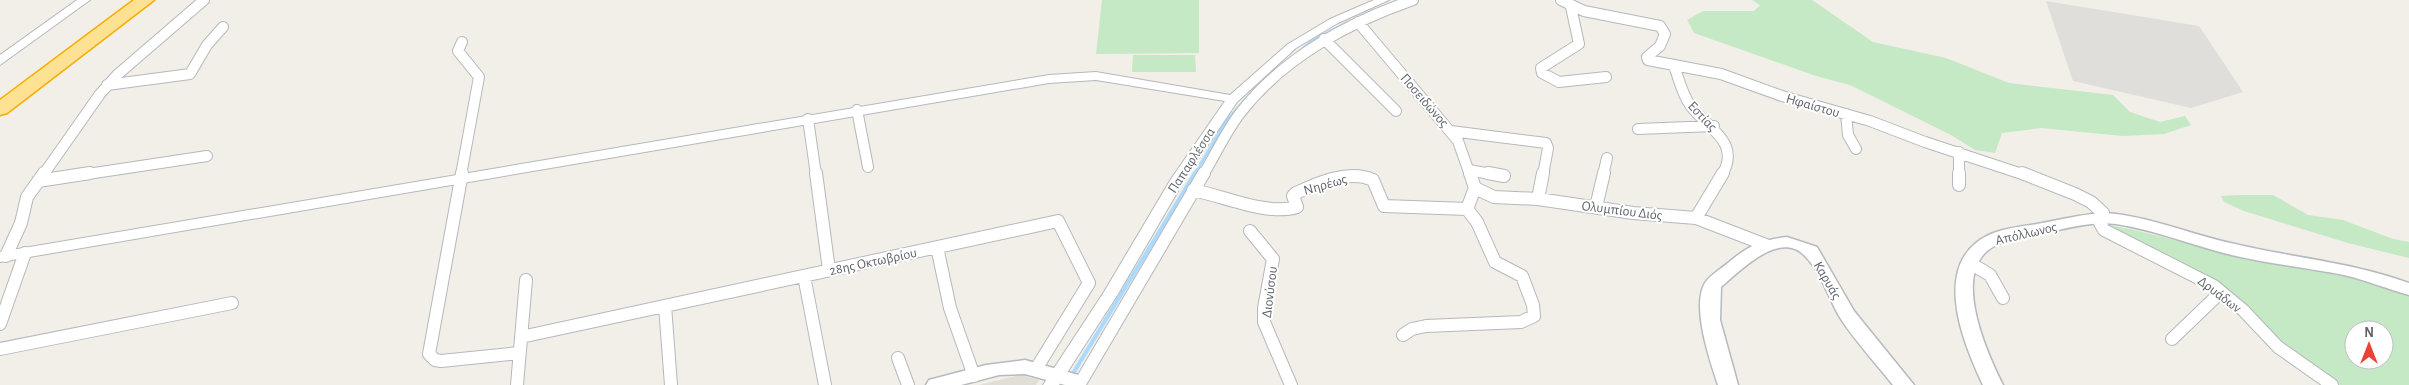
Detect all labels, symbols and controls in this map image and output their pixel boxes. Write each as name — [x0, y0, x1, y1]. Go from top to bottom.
street label: Ποσειδώνος — [1397, 71, 1451, 130]
street label: Ηφαίστου — [1784, 92, 1841, 120]
street label: Εστίας — [1685, 99, 1720, 135]
street label: Παπαφλέσσα — [1166, 125, 1218, 196]
street label: Νηρέως — [1302, 172, 1349, 198]
street label: Ολυμπίου Διός — [1581, 199, 1664, 223]
street label: Απόλλωνος — [1994, 220, 2059, 248]
street label: 28ης Οκτωβρίου — [828, 246, 918, 278]
street label: Καρυάς — [1811, 259, 1844, 302]
street label: Διονύσου — [1260, 266, 1280, 319]
street label: Δρυάδων — [2195, 274, 2244, 316]
north arrow — [2344, 320, 2394, 370]
text: N — [2364, 326, 2374, 340]

